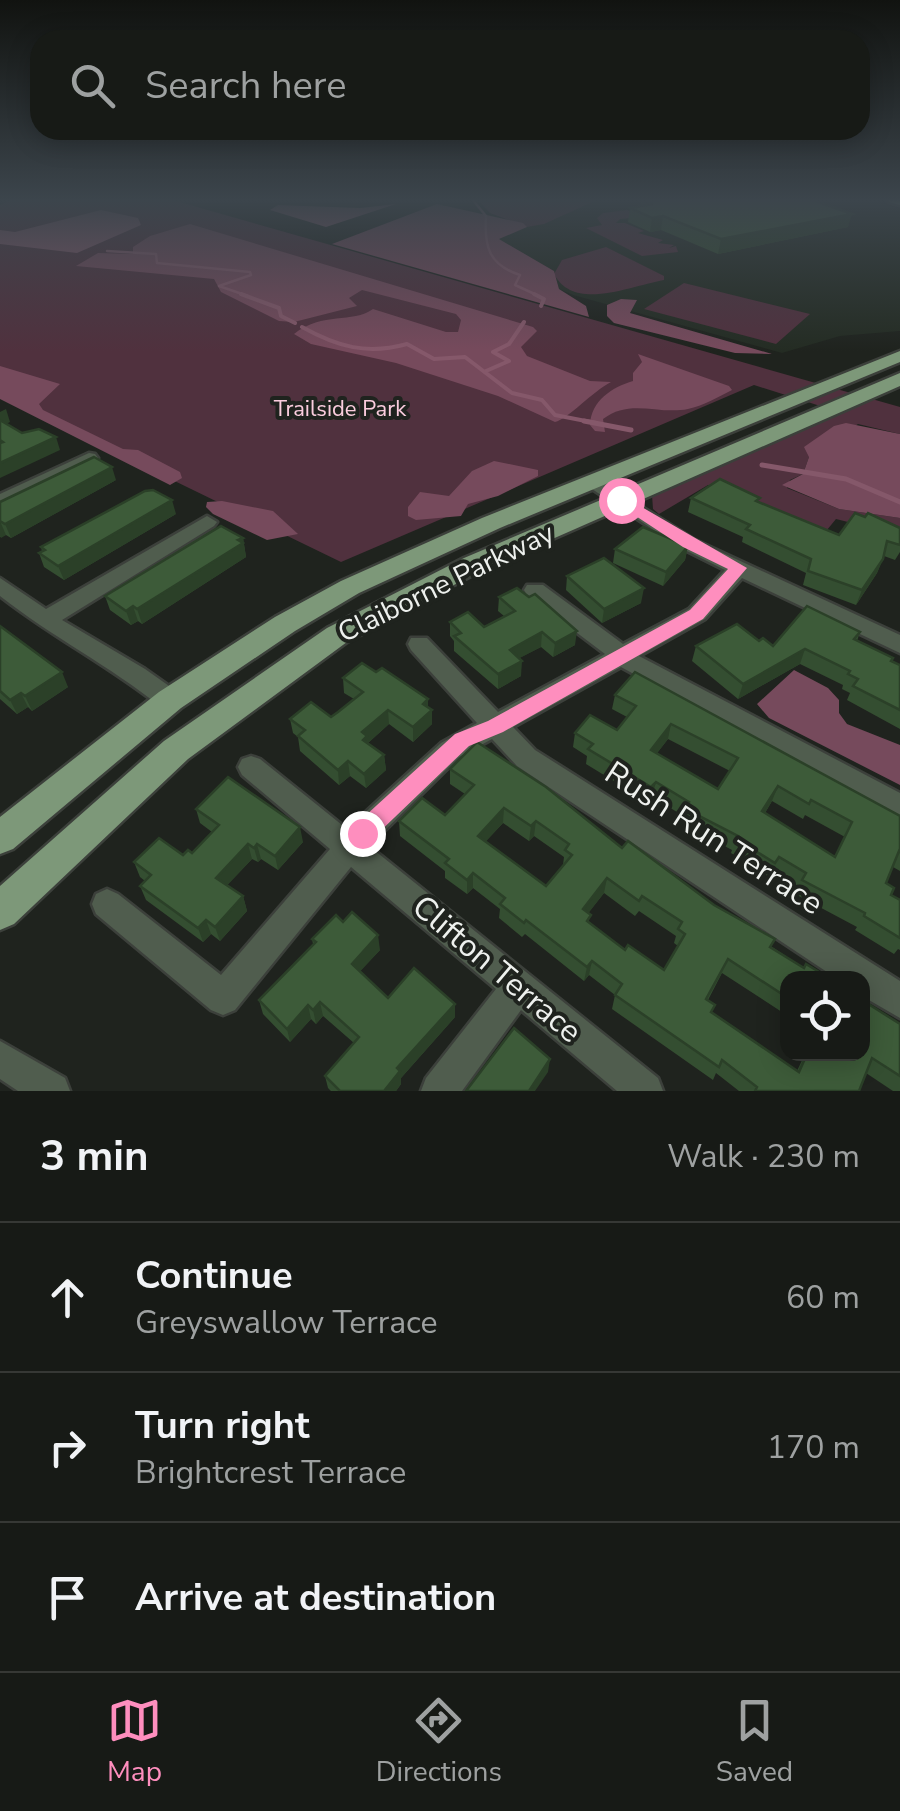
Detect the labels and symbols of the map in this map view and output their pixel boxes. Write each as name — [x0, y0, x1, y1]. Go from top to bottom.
park label: Trailside Park — [274, 394, 407, 424]
route start — [599, 478, 645, 524]
street label: Claiborne Parkway — [332, 514, 561, 652]
street label: Rush Run Terrace — [597, 751, 831, 925]
route end — [340, 811, 386, 857]
street label: Clifton Terrace — [403, 885, 591, 1053]

